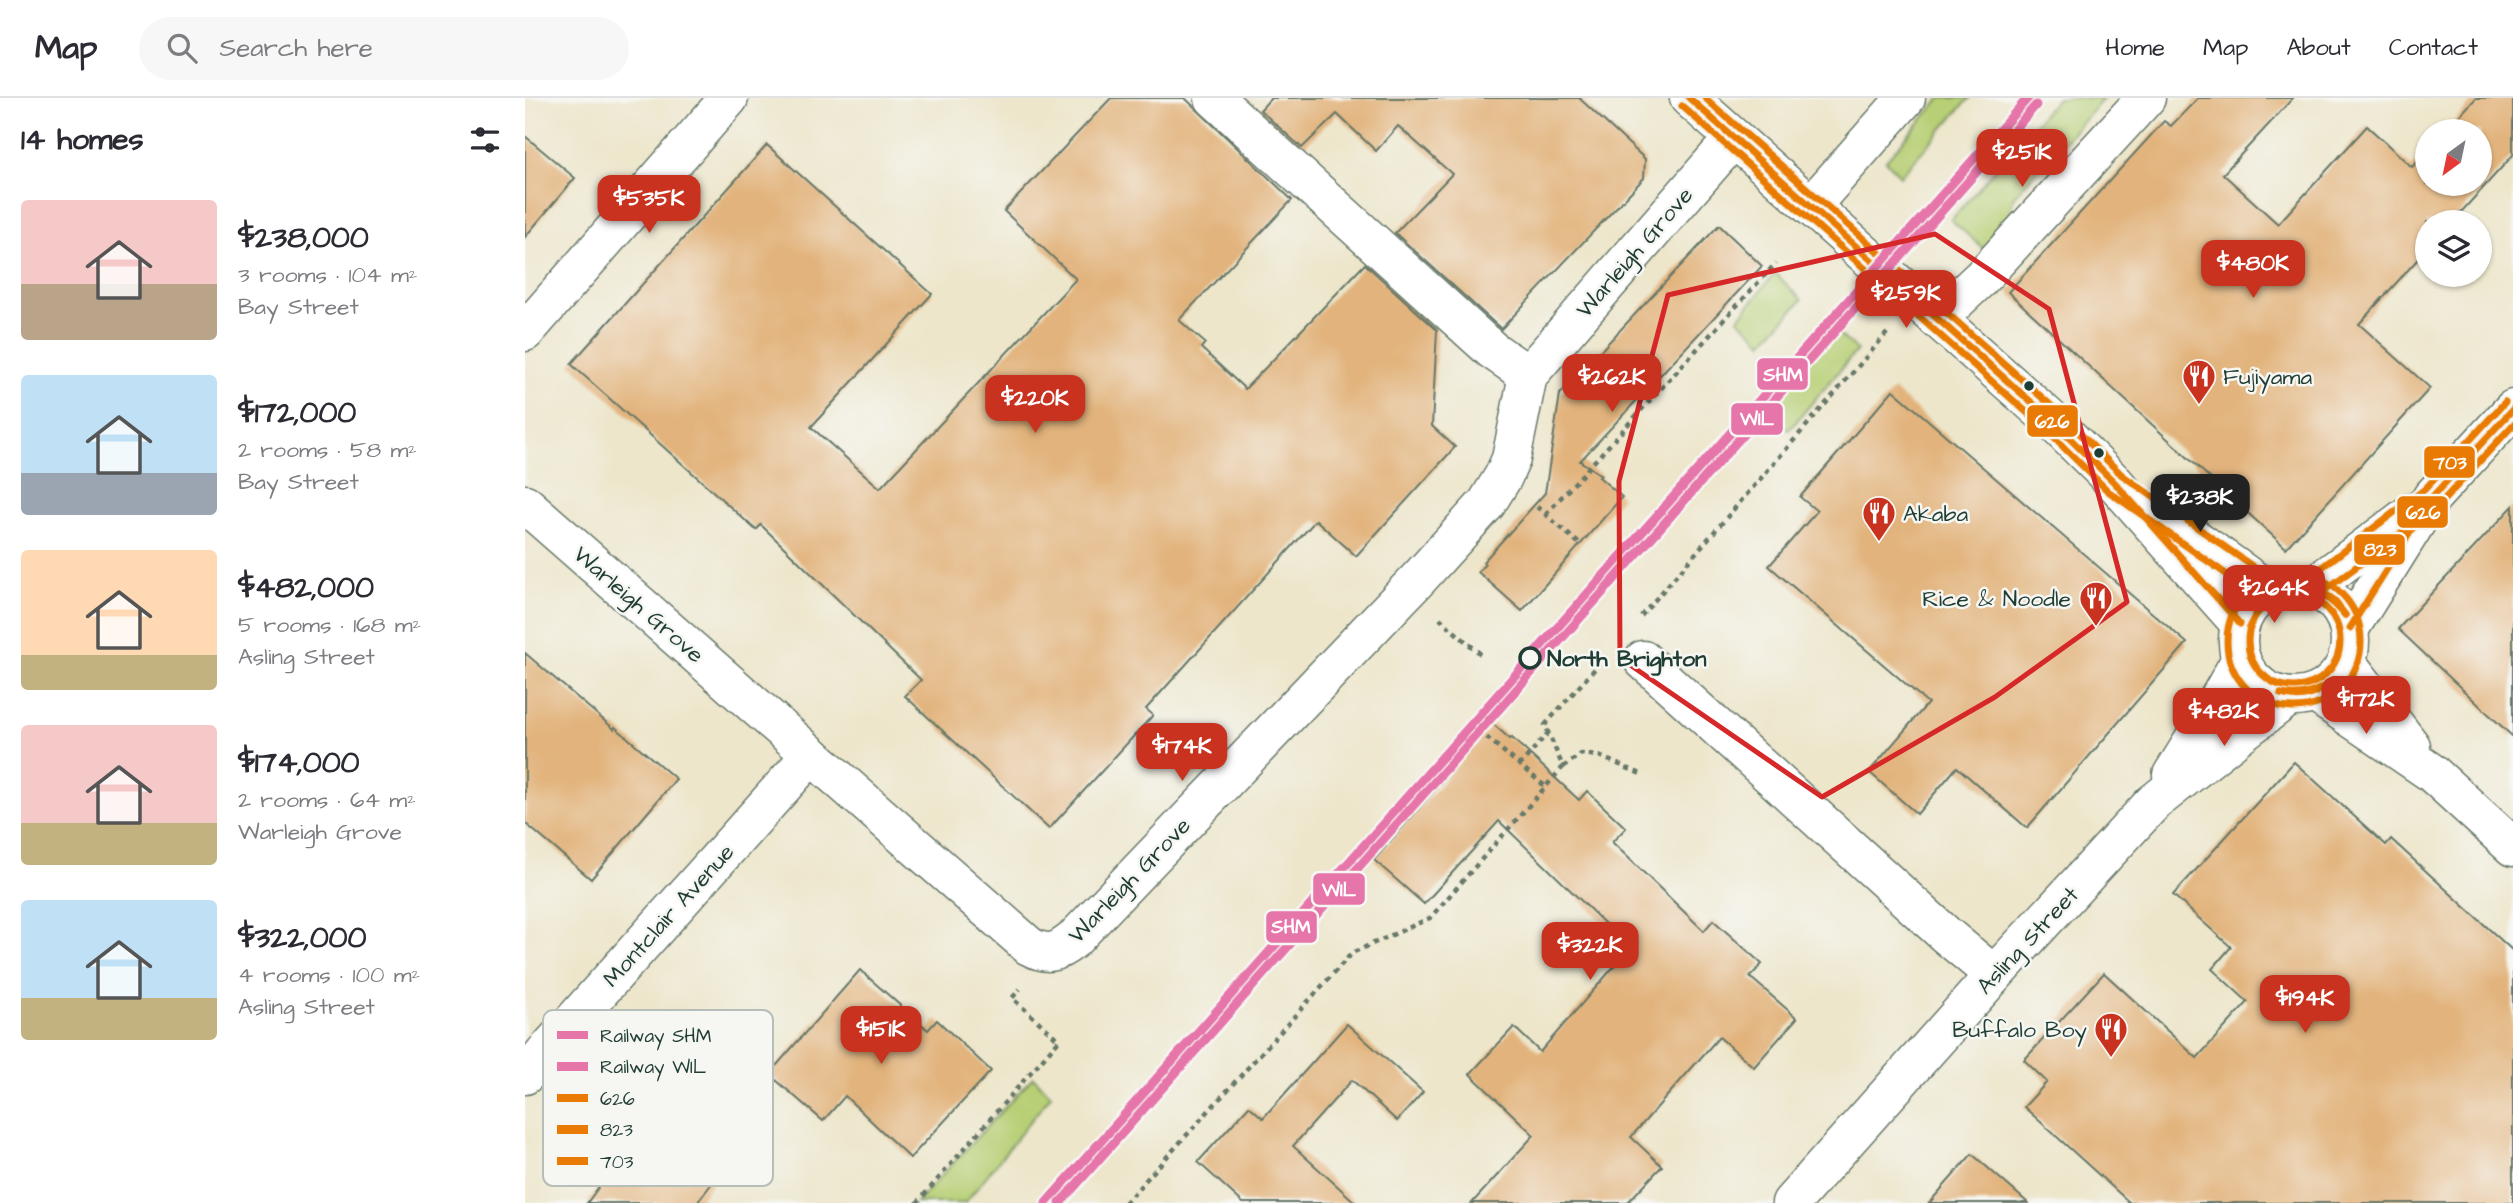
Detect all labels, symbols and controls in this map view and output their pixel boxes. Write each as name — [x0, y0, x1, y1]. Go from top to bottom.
search box — [139, 17, 629, 80]
text: Map — [35, 25, 97, 71]
icon: search — [163, 29, 201, 67]
text: Search here — [219, 30, 373, 66]
text: Home — [2105, 31, 2165, 65]
text: Map — [2203, 31, 2248, 65]
text: About — [2286, 31, 2351, 65]
text: Contact — [2389, 31, 2478, 65]
text: 14 homes — [21, 119, 144, 161]
north arrow — [2415, 119, 2492, 196]
map controls — [2415, 119, 2492, 287]
icon: filters — [466, 121, 504, 159]
pin: $251K — [1973, 130, 2071, 189]
text: $251K — [1992, 136, 2052, 168]
pin: $535K — [600, 176, 698, 235]
street label: Warleigh Grove — [1569, 180, 1701, 326]
text: $535K — [614, 182, 685, 214]
button: layers — [2415, 210, 2492, 287]
text: $238,000 — [238, 217, 369, 259]
icon: home — [77, 228, 161, 312]
pin: $480K — [2204, 240, 2302, 300]
text: $480K — [2217, 247, 2289, 279]
text: 3 rooms · 104 m² — [238, 259, 417, 291]
pin: $259K — [1857, 271, 1955, 330]
text: $259K — [1871, 277, 1941, 309]
text: Bay Street — [238, 291, 359, 323]
pin: $262K — [1563, 354, 1661, 414]
line badge: SHM — [1756, 357, 1809, 391]
restaurant icon: Fujiyama — [2180, 357, 2218, 406]
text: $262K — [1578, 361, 1646, 393]
place label: Fujiyama — [2223, 361, 2312, 394]
text: SHM — [1762, 362, 1803, 389]
pin: $220K — [986, 376, 1084, 435]
unlabelled marker — [2022, 379, 2036, 393]
text: $220K — [1001, 382, 1069, 414]
text: $172,000 — [238, 392, 356, 434]
line badge: WIL — [1730, 402, 1784, 436]
icon: home — [77, 403, 161, 487]
line badge: 626 — [2026, 404, 2079, 438]
text: WIL — [1739, 406, 1775, 433]
text: 626 — [2035, 409, 2069, 436]
text: 2 rooms · 58 m² — [238, 434, 417, 466]
line badge: 703 — [2423, 445, 2476, 479]
unlabelled marker — [2092, 446, 2106, 460]
text: 703 — [2432, 450, 2467, 477]
text: Bay Street — [238, 466, 359, 498]
pin: $238K — [2151, 474, 2249, 534]
text: $238K — [2167, 481, 2233, 513]
restaurant icon: Akaba — [1860, 494, 1898, 543]
line badge: 626 — [2396, 495, 2449, 529]
place label: Akaba — [1903, 498, 1968, 530]
text: 626 — [2406, 500, 2440, 527]
line badge: 823 — [2353, 533, 2406, 566]
text: 823 — [2364, 537, 2397, 564]
street label: Warleigh Grove — [565, 539, 711, 671]
pin: $264K — [2225, 566, 2323, 625]
text: $482,000 — [238, 567, 374, 609]
text: $264K — [2239, 572, 2309, 604]
icon: home — [77, 578, 161, 662]
restaurant icon: Rice & Noodle — [2077, 579, 2115, 628]
place label: Rice & Noodle — [1922, 583, 2071, 615]
text: 5 rooms · 168 m² — [238, 609, 421, 641]
text: Asling Street — [238, 641, 375, 673]
place label: North Brighton — [1547, 643, 1707, 676]
marker: North Brighton — [1519, 647, 1541, 669]
pin: $172K — [2317, 676, 2415, 736]
text: $172K — [2338, 683, 2394, 715]
pin: $482K — [2175, 688, 2273, 748]
text: $482K — [2189, 695, 2259, 727]
pin: $174K — [1133, 724, 1231, 783]
text: $174K — [1152, 730, 1212, 762]
text: $174,000 — [238, 742, 360, 784]
icon: home — [77, 753, 161, 837]
text: 2 rooms · 64 m² — [238, 784, 416, 816]
street label: Warleigh Grove — [1061, 811, 1199, 951]
text: Warleigh Grove — [238, 816, 402, 848]
street label: Montclair Avenue — [596, 837, 742, 994]
line badge: WIL — [1312, 872, 1366, 906]
text: WIL — [1321, 877, 1357, 904]
street label: Asling Street — [1969, 879, 2087, 1002]
line badge: SHM — [1265, 910, 1318, 944]
text: SHM — [1270, 914, 1311, 941]
text: $322,000 — [238, 917, 366, 959]
pin: $322K — [1541, 922, 1639, 982]
icon: home — [77, 928, 161, 1012]
text: $322K — [1558, 929, 1622, 961]
text: 4 rooms · 100 m² — [238, 959, 420, 991]
pin: $194K — [2256, 976, 2354, 1035]
text: $194K — [2276, 982, 2334, 1014]
text: Asling Street — [238, 991, 375, 1023]
pin: $151K — [832, 1006, 930, 1066]
legend — [543, 1010, 773, 1186]
restaurant icon: Buffalo Boy — [2092, 1010, 2130, 1059]
text: $151K — [857, 1013, 905, 1045]
place label: Buffalo Boy — [1952, 1014, 2087, 1047]
text: Railway SHM — [600, 1023, 712, 1051]
text: Railway WIL — [600, 1054, 706, 1082]
text: 626 — [600, 1086, 635, 1113]
text: 823 — [600, 1117, 633, 1144]
text: 703 — [600, 1149, 634, 1176]

